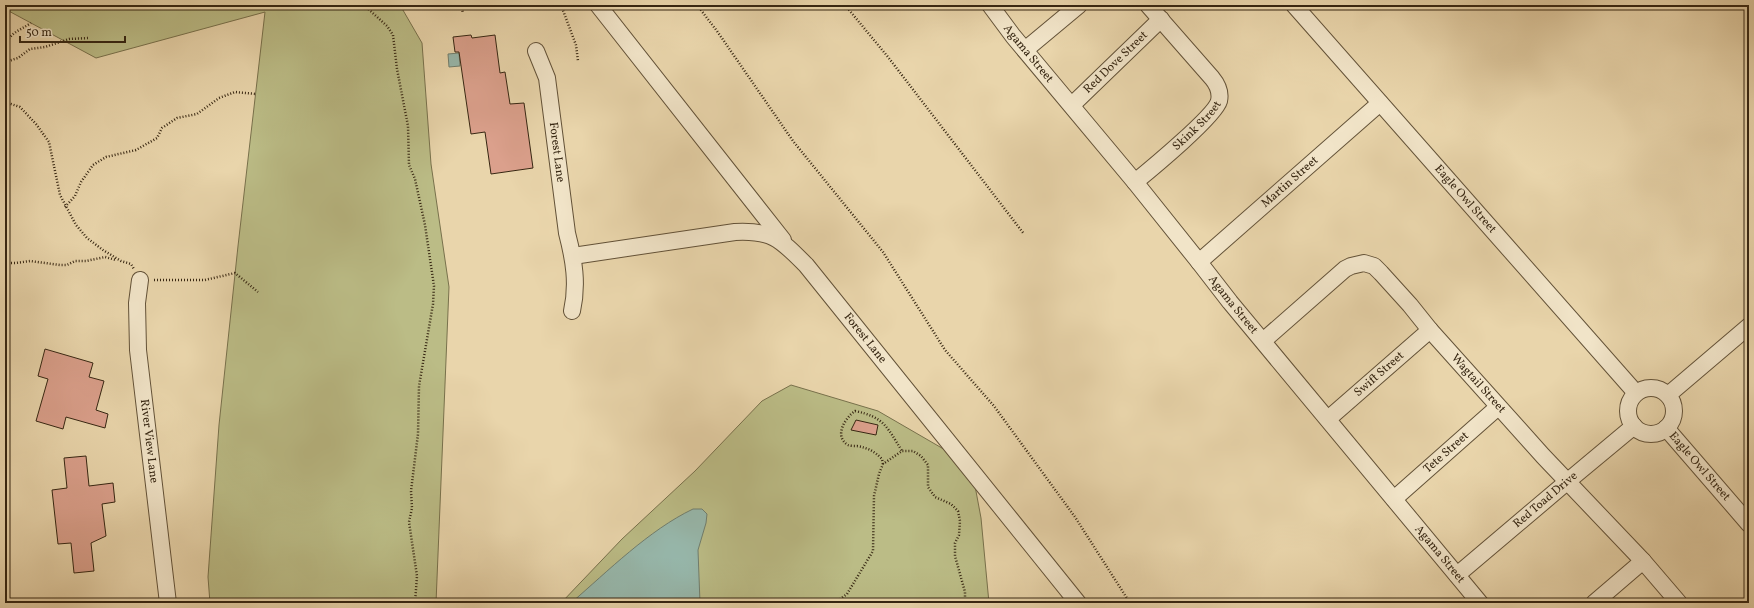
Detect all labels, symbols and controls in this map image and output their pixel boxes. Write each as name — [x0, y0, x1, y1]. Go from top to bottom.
scale bar — [20, 18, 125, 44]
street label: Agama Street — [999, 21, 1057, 86]
text: 50 m — [26, 25, 52, 41]
street label: Red Dove Street — [1080, 28, 1152, 97]
street label: Skink Street — [1169, 98, 1226, 155]
street label: Forest Lane — [545, 121, 568, 184]
street label: Martin Street — [1258, 153, 1322, 212]
street label: Eagle Owl Street — [1431, 162, 1500, 237]
street label: Agama Street — [1204, 272, 1261, 338]
street label: Forest Lane — [840, 310, 890, 367]
street label: Swift Street — [1351, 348, 1408, 401]
street label: Wagtail Street — [1447, 351, 1509, 417]
street label: River View Lane — [136, 398, 162, 484]
street label: Tete Street — [1420, 428, 1473, 477]
street label: Eagle Owl Street — [1665, 429, 1734, 505]
street label: Red Toad Drive — [1510, 468, 1581, 532]
street label: Agama Street — [1411, 522, 1468, 587]

